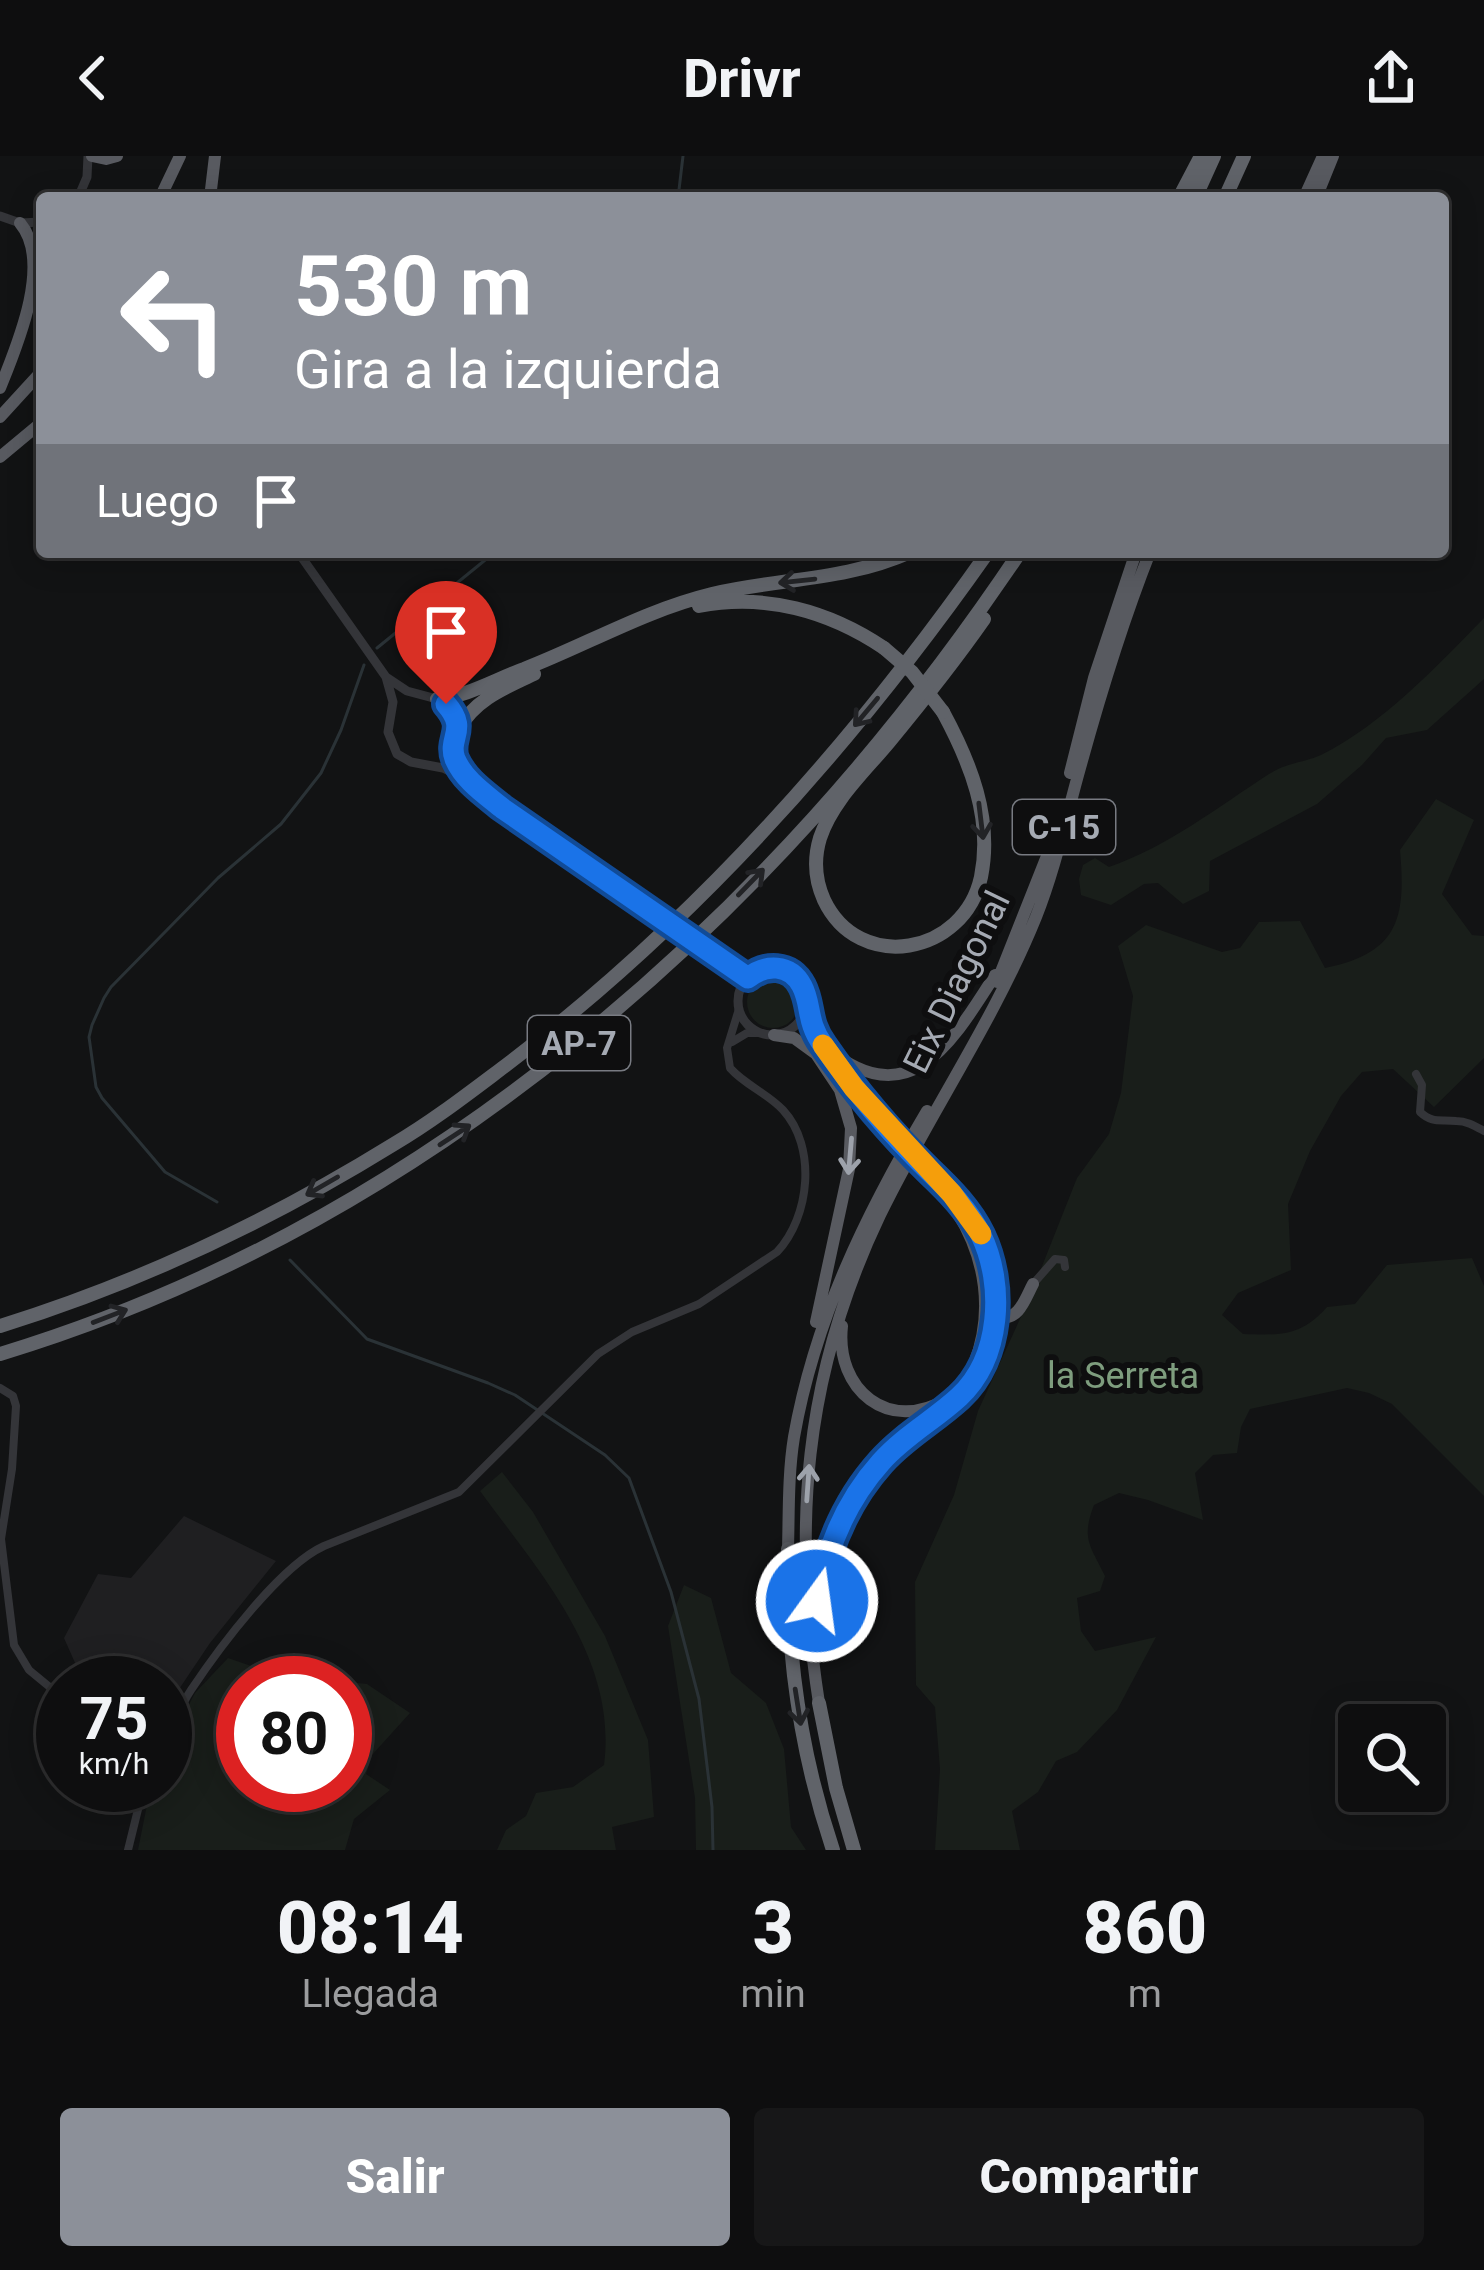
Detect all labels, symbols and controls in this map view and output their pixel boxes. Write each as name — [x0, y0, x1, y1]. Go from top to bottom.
icon: back — [60, 45, 126, 111]
icon: share — [1358, 45, 1424, 111]
text: Drivr — [683, 47, 801, 110]
text: 530 m — [294, 237, 532, 336]
icon: left — [96, 240, 252, 396]
text: Gira a la izquierda — [294, 338, 722, 401]
icon: arrive — [243, 468, 309, 534]
text: Luego — [96, 475, 219, 528]
one-way arrow — [778, 571, 817, 593]
pin — [395, 581, 497, 704]
icon: arrive — [413, 599, 479, 665]
one-way arrow — [853, 696, 881, 727]
road number: C-15 — [1013, 800, 1115, 854]
one-way arrow — [971, 801, 993, 840]
one-way arrow — [736, 868, 765, 897]
street label: Eix Diagonal — [895, 884, 1019, 1080]
road number: AP-7 — [528, 1016, 630, 1070]
one-way arrow — [437, 1122, 471, 1147]
one-way arrow — [838, 1136, 861, 1175]
one-way arrow — [305, 1174, 340, 1198]
one-way arrow — [91, 1304, 128, 1326]
park label: la Serreta — [1047, 1355, 1199, 1397]
one-way arrow — [796, 1464, 819, 1503]
position arrow — [754, 1538, 880, 1664]
speed limit sign: 80 — [216, 1656, 372, 1812]
text: 75 — [80, 1683, 148, 1754]
one-way arrow — [787, 1687, 810, 1726]
map controls — [1338, 1704, 1446, 1812]
button: search — [1338, 1704, 1446, 1812]
text: km/h — [79, 1746, 149, 1781]
text: 08:14 — [277, 1886, 464, 1971]
text: 3 — [752, 1886, 794, 1971]
text: 860 — [1083, 1886, 1207, 1971]
text: Llegada — [302, 1971, 439, 2017]
text: min — [741, 1971, 806, 2017]
text: m — [1128, 1971, 1162, 2017]
button: Salir — [60, 2108, 730, 2246]
button: Compartir — [754, 2108, 1424, 2246]

